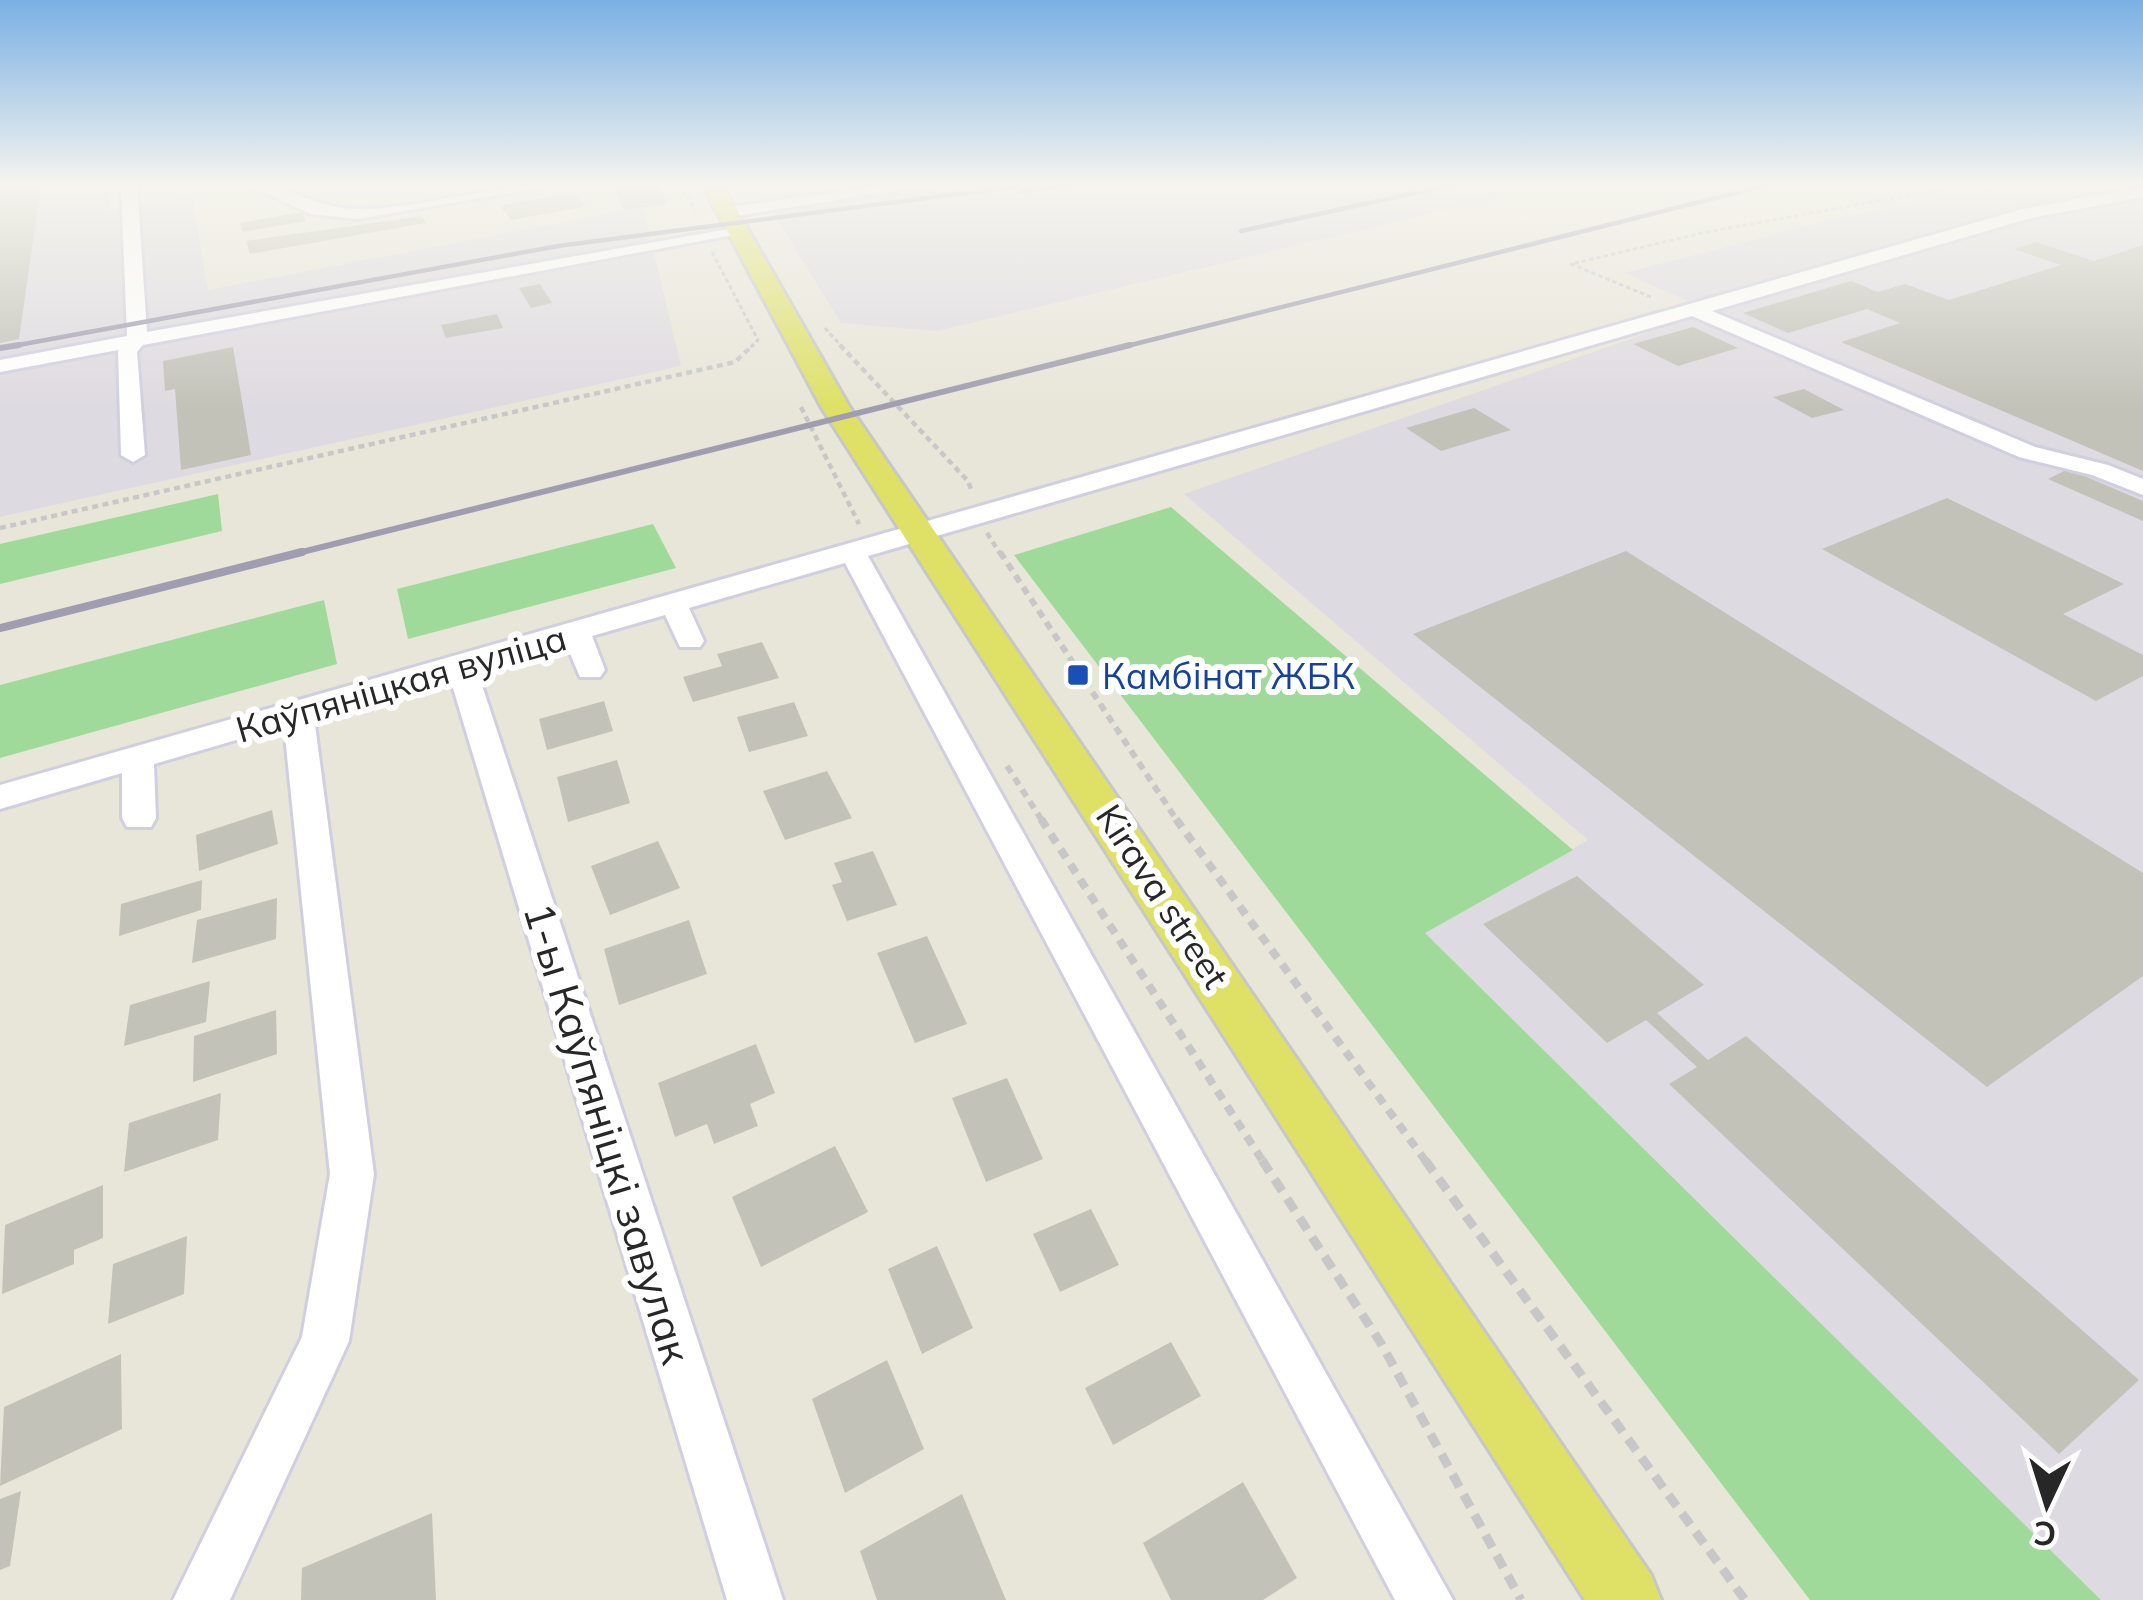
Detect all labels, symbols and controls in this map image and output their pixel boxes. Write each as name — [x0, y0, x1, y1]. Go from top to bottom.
street label: Каўпяніцкая вуліца — [231, 614, 571, 752]
place label: Камбінат ЖБК — [1102, 653, 1355, 698]
marker: Камбінат ЖБК — [1065, 662, 1091, 688]
street label: Kirava street — [1087, 796, 1239, 996]
street label: 1-ы Каўпяніцкі завулак — [513, 896, 704, 1370]
north arrow — [1987, 1444, 2107, 1564]
text: С — [2032, 1513, 2058, 1556]

